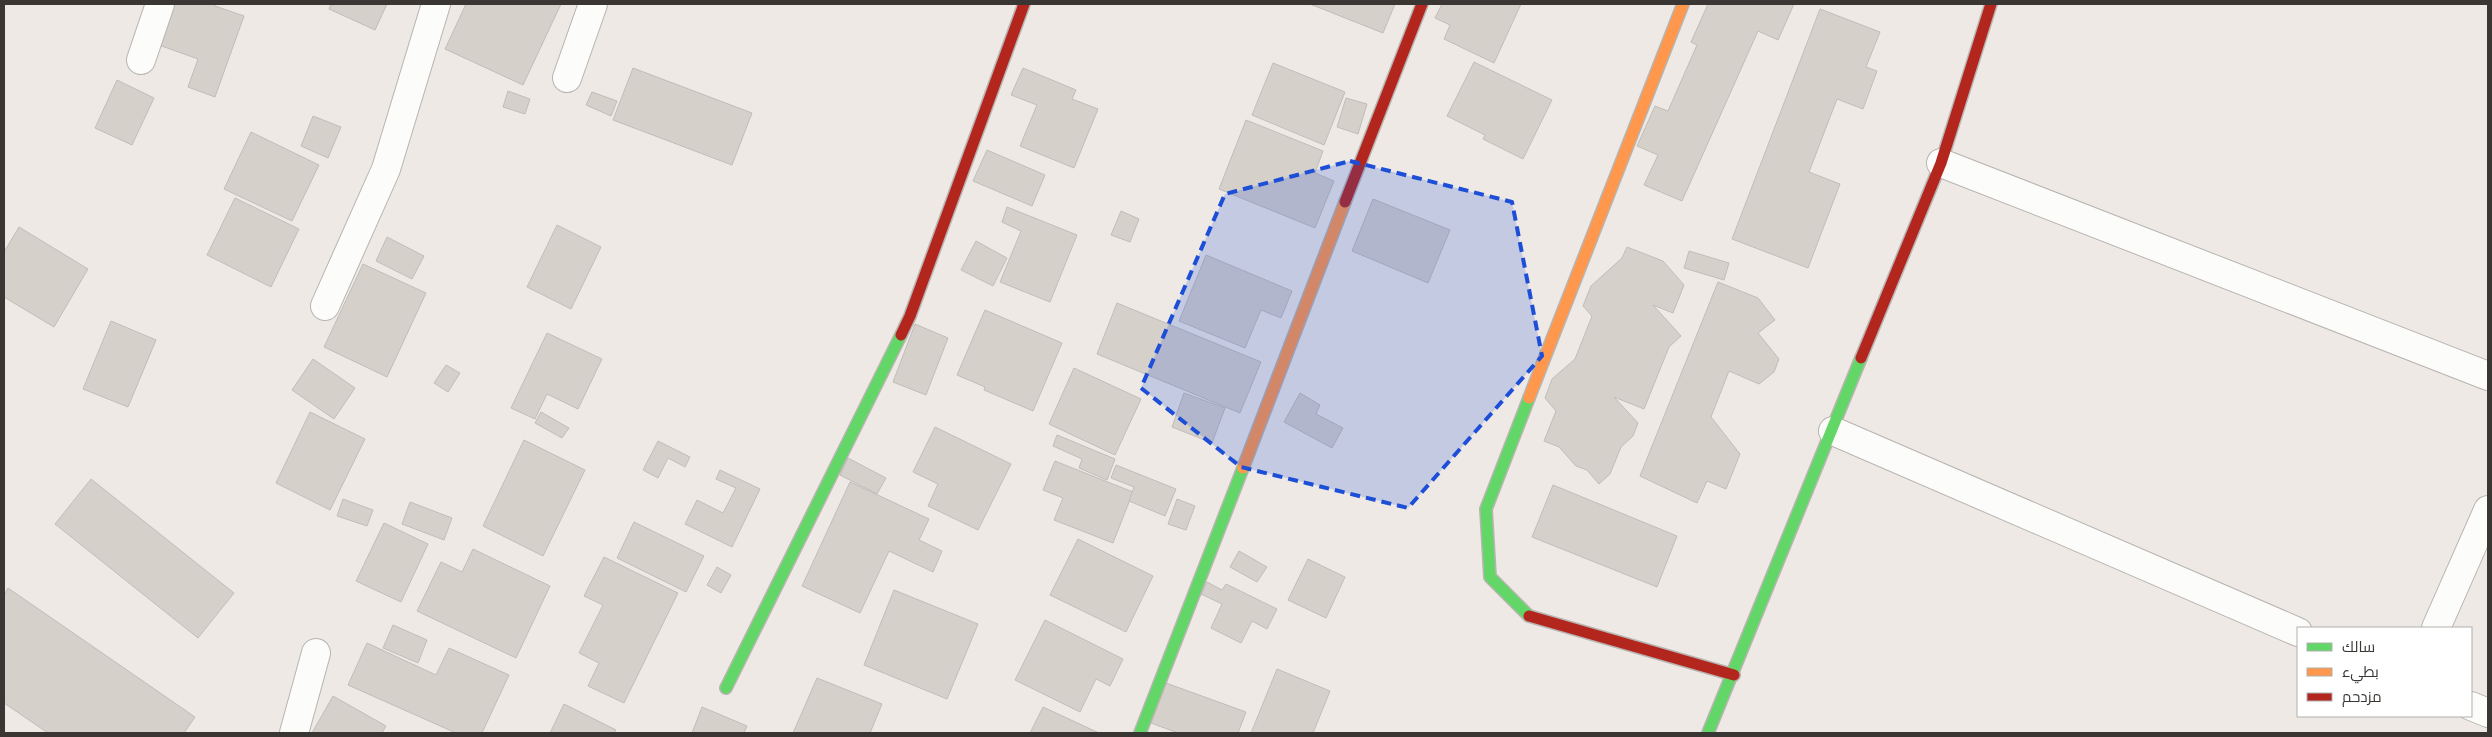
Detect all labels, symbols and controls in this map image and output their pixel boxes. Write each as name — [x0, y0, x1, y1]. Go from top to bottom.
legend — [2297, 627, 2472, 717]
text: سالك — [2342, 637, 2375, 656]
text: بطيء — [2342, 662, 2379, 684]
text: مزدحم — [2342, 687, 2382, 707]

